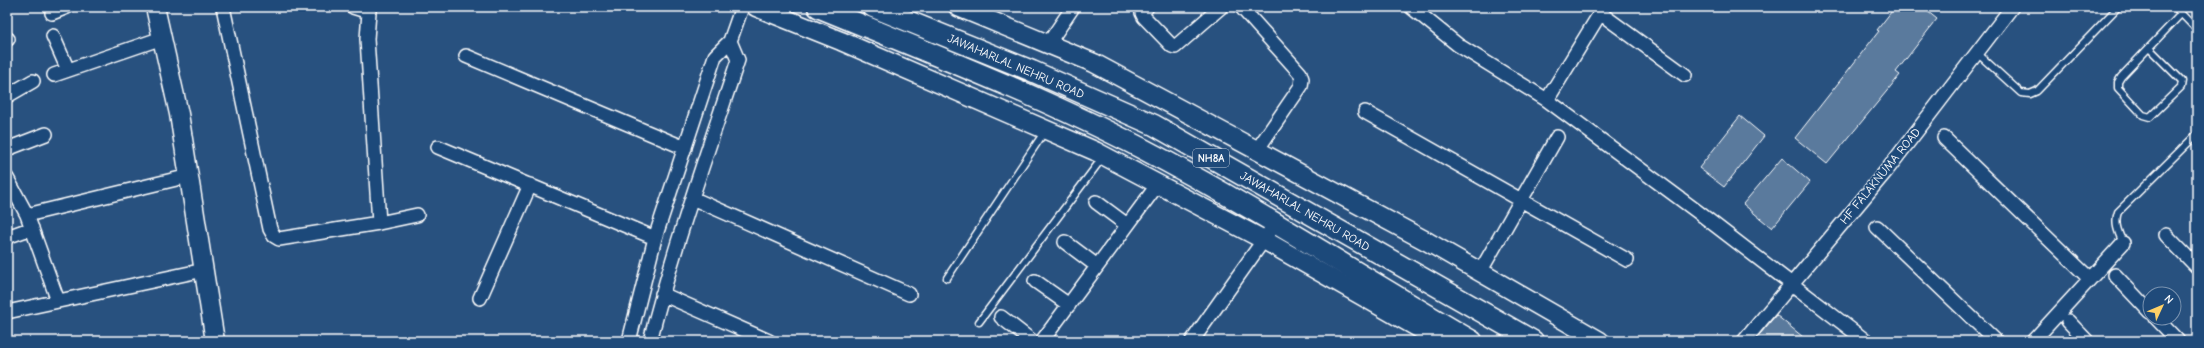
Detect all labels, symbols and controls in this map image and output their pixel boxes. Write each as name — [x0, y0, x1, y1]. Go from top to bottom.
street label: JAWAHARLAL NEHRU ROAD — [946, 31, 1086, 101]
street label: HF FALAKNUMA ROAD — [1837, 125, 1923, 227]
road number: NH8A — [1193, 149, 1229, 167]
street label: JAWAHARLAL NEHRU ROAD — [1238, 168, 1372, 254]
north arrow — [2142, 286, 2182, 326]
text: N — [2162, 292, 2176, 307]

